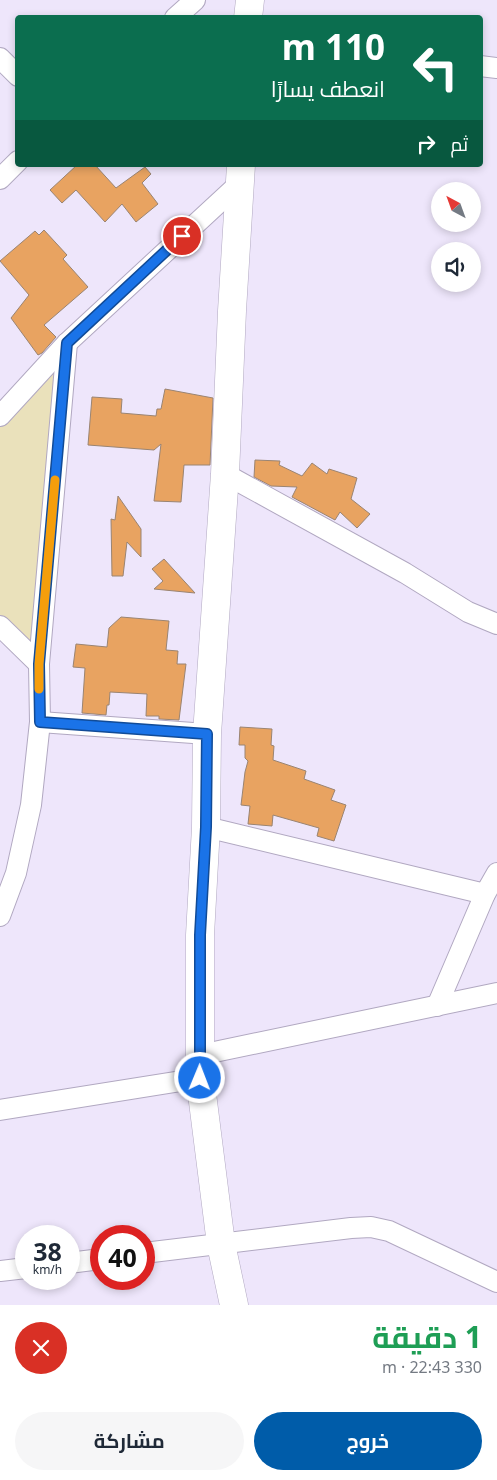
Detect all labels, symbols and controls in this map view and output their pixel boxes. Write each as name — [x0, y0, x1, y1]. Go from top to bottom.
text: 110 m — [282, 23, 385, 70]
icon: left — [403, 35, 468, 100]
text: انعطف يسارًا — [271, 73, 385, 103]
icon: right — [412, 130, 440, 158]
text: ثم — [450, 131, 468, 157]
north arrow — [431, 182, 481, 232]
map controls — [431, 182, 481, 292]
pin — [161, 215, 203, 257]
icon: arrive — [168, 222, 196, 250]
button: sound — [431, 242, 481, 292]
position arrow — [173, 1051, 225, 1103]
speed limit sign: 40 — [90, 1225, 155, 1290]
text: 38 — [33, 1234, 62, 1268]
text: km/h — [33, 1261, 62, 1278]
text: 1 دقيقة — [372, 1316, 482, 1357]
button: close — [15, 1322, 67, 1374]
text: 330 m · 22:43 — [382, 1356, 482, 1378]
button: مشاركة — [15, 1412, 244, 1470]
button: خروج — [254, 1412, 482, 1470]

